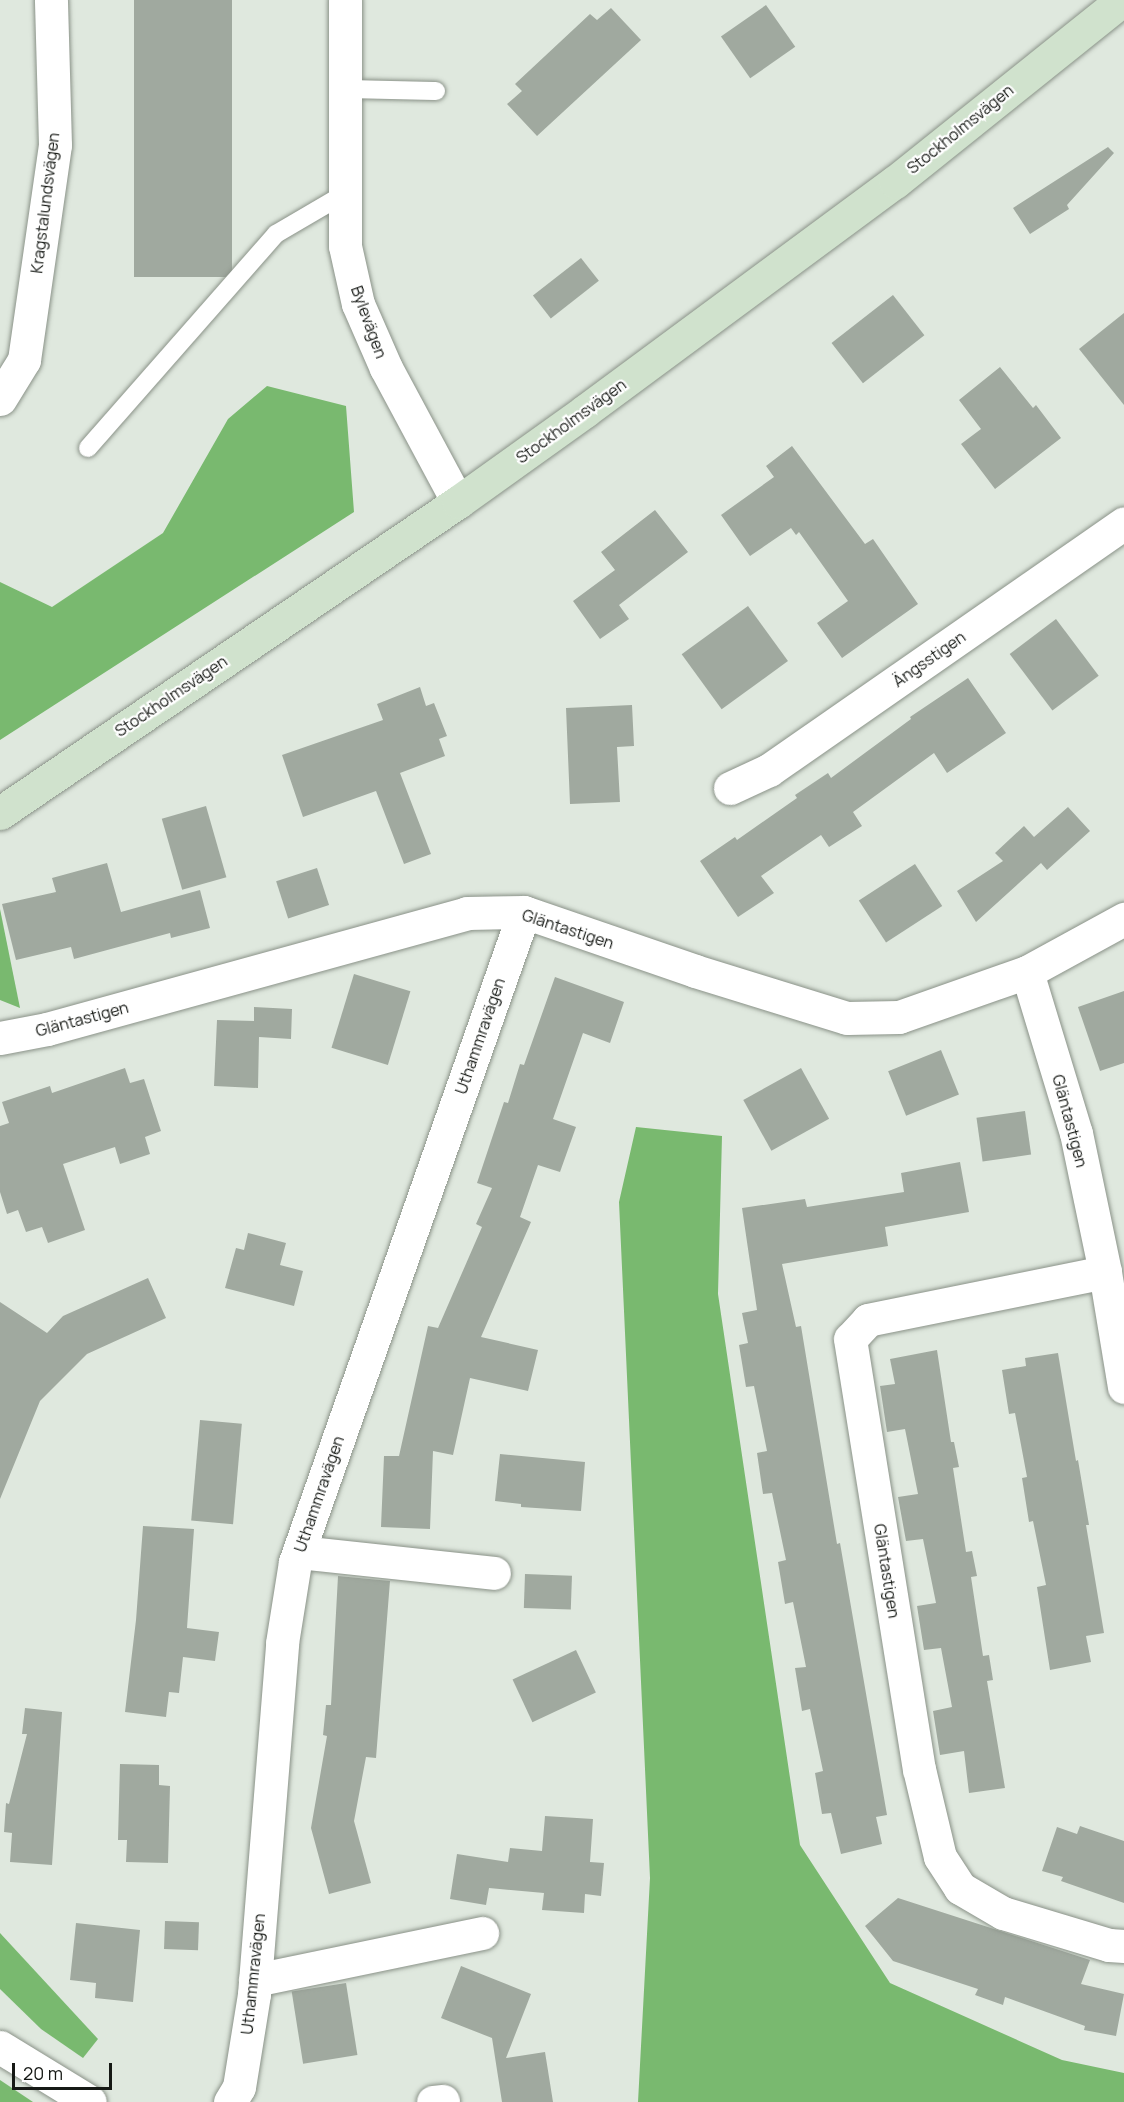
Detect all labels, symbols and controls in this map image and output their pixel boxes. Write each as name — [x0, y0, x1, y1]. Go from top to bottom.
street label: Stockholmsvägen — [903, 80, 1017, 178]
street label: Kragstalundsvägen — [27, 131, 63, 275]
street label: Bylevägen — [347, 283, 391, 361]
street label: Stockholmsvägen — [512, 375, 630, 467]
street label: Ängsstigen — [889, 627, 969, 691]
street label: Stockholmsvägen — [111, 651, 231, 741]
street label: Gläntastigen — [520, 905, 616, 953]
street label: Uthammravägen — [451, 975, 509, 1097]
street label: Gläntastigen — [33, 997, 131, 1041]
street label: Gläntastigen — [1048, 1072, 1092, 1170]
street label: Uthammravägen — [290, 1433, 348, 1555]
street label: Gläntastigen — [870, 1522, 904, 1620]
street label: Uthammravägen — [237, 1912, 269, 2036]
scale bar — [15, 2051, 116, 2089]
text: 20 m — [23, 2061, 63, 2085]

